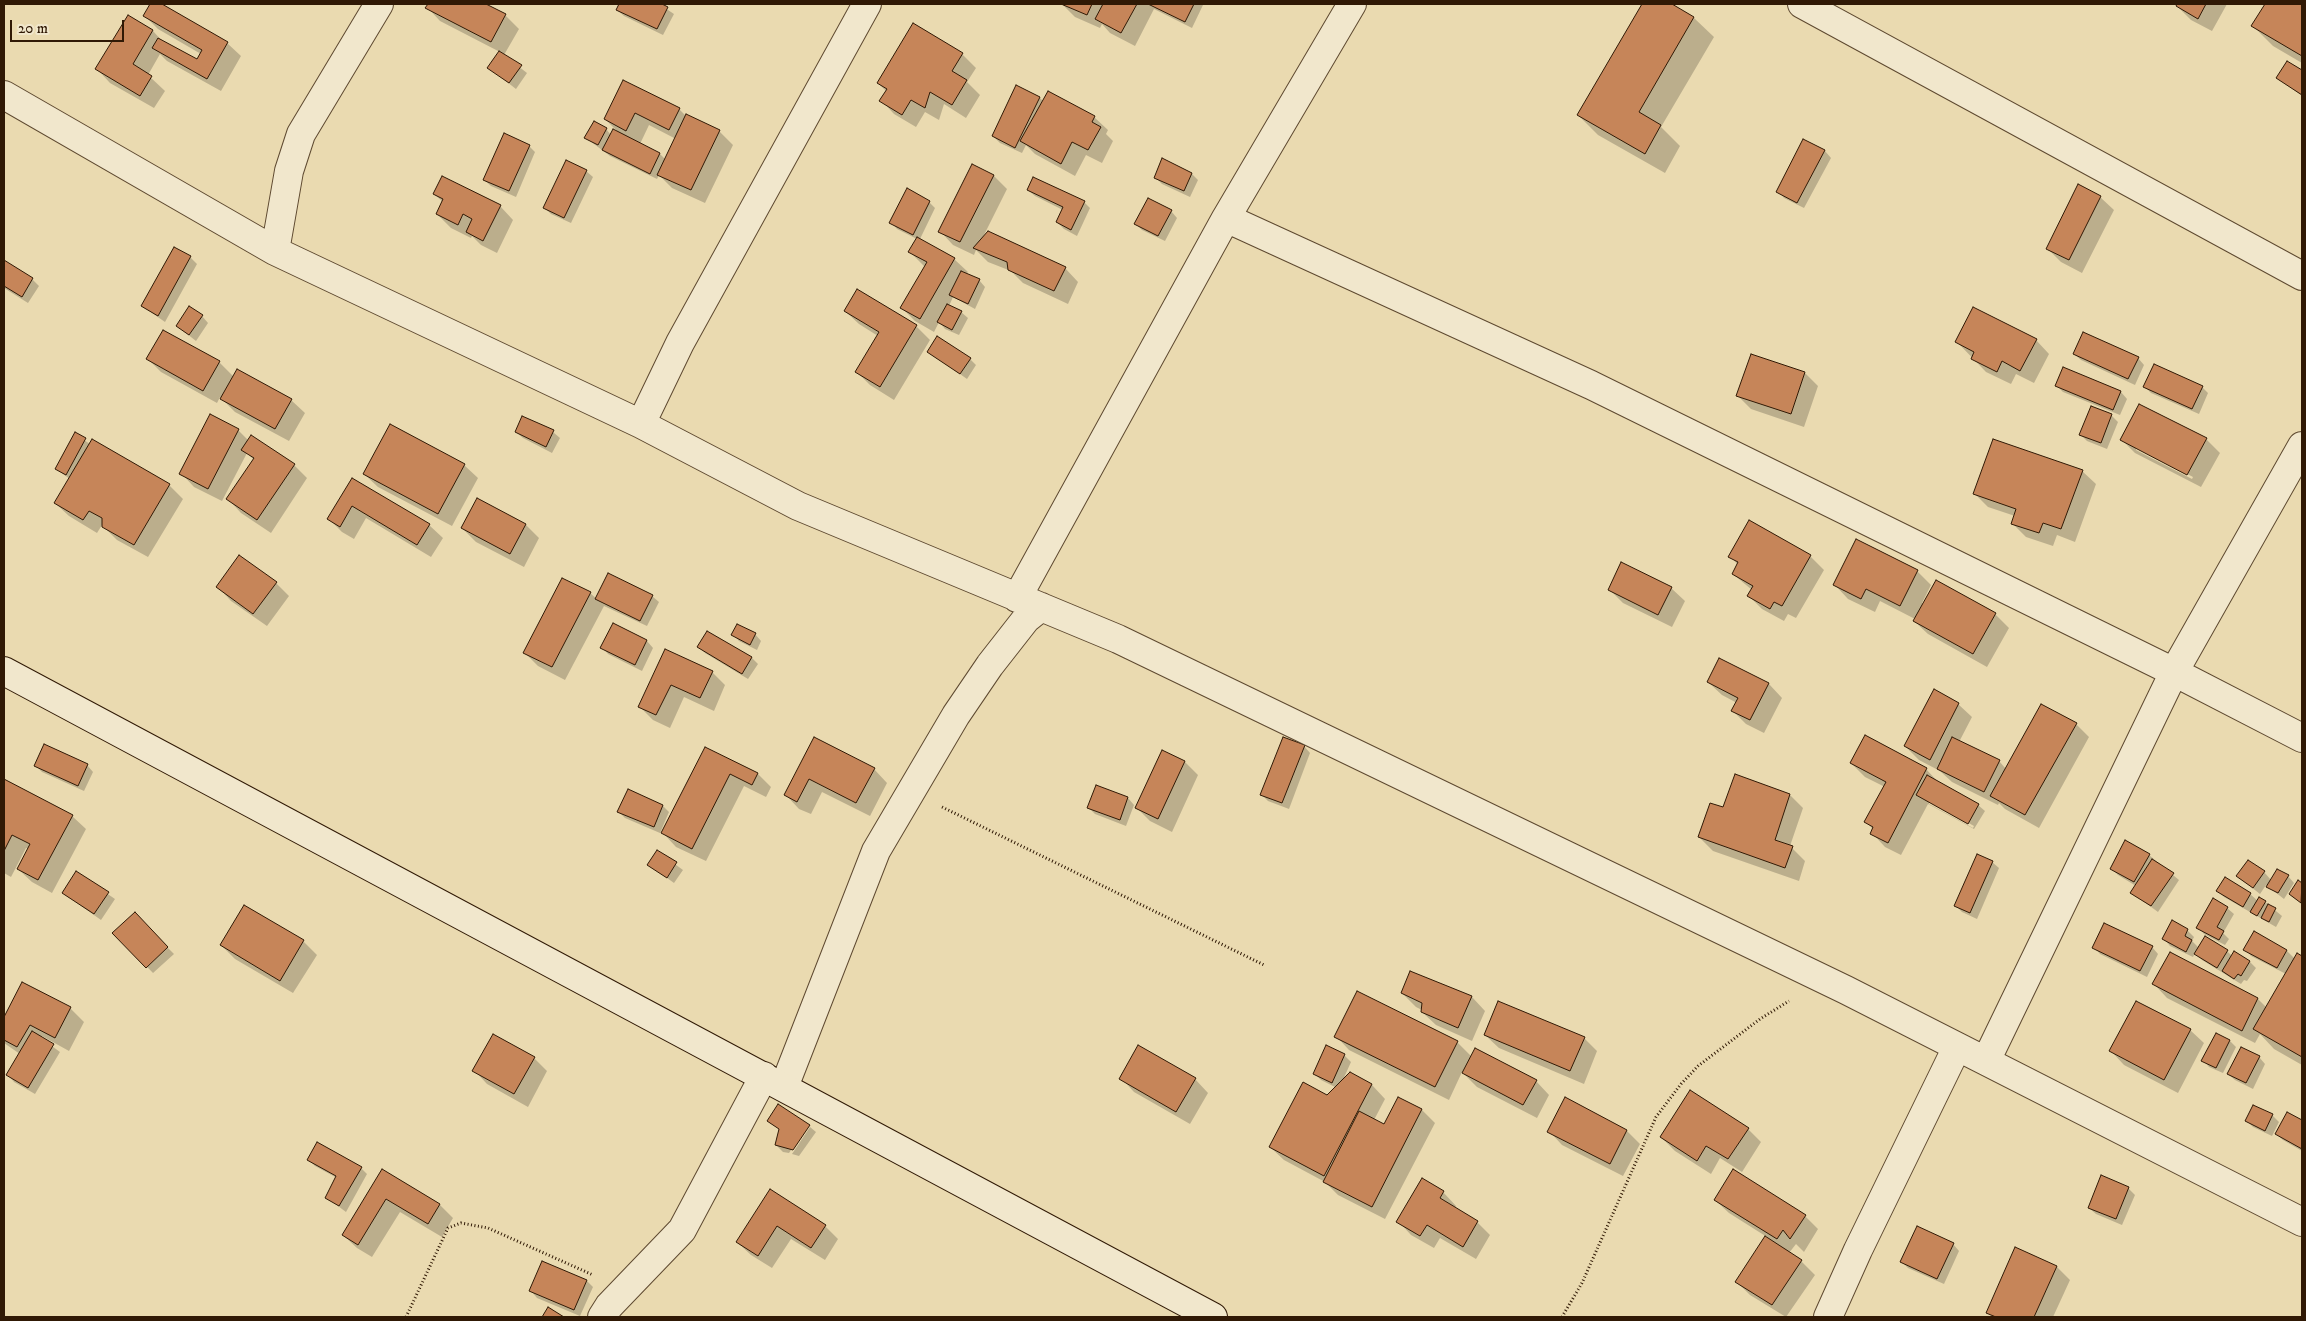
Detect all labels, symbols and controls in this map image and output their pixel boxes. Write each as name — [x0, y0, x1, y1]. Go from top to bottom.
scale bar — [12, 10, 126, 42]
text: 20 m — [18, 19, 48, 38]

